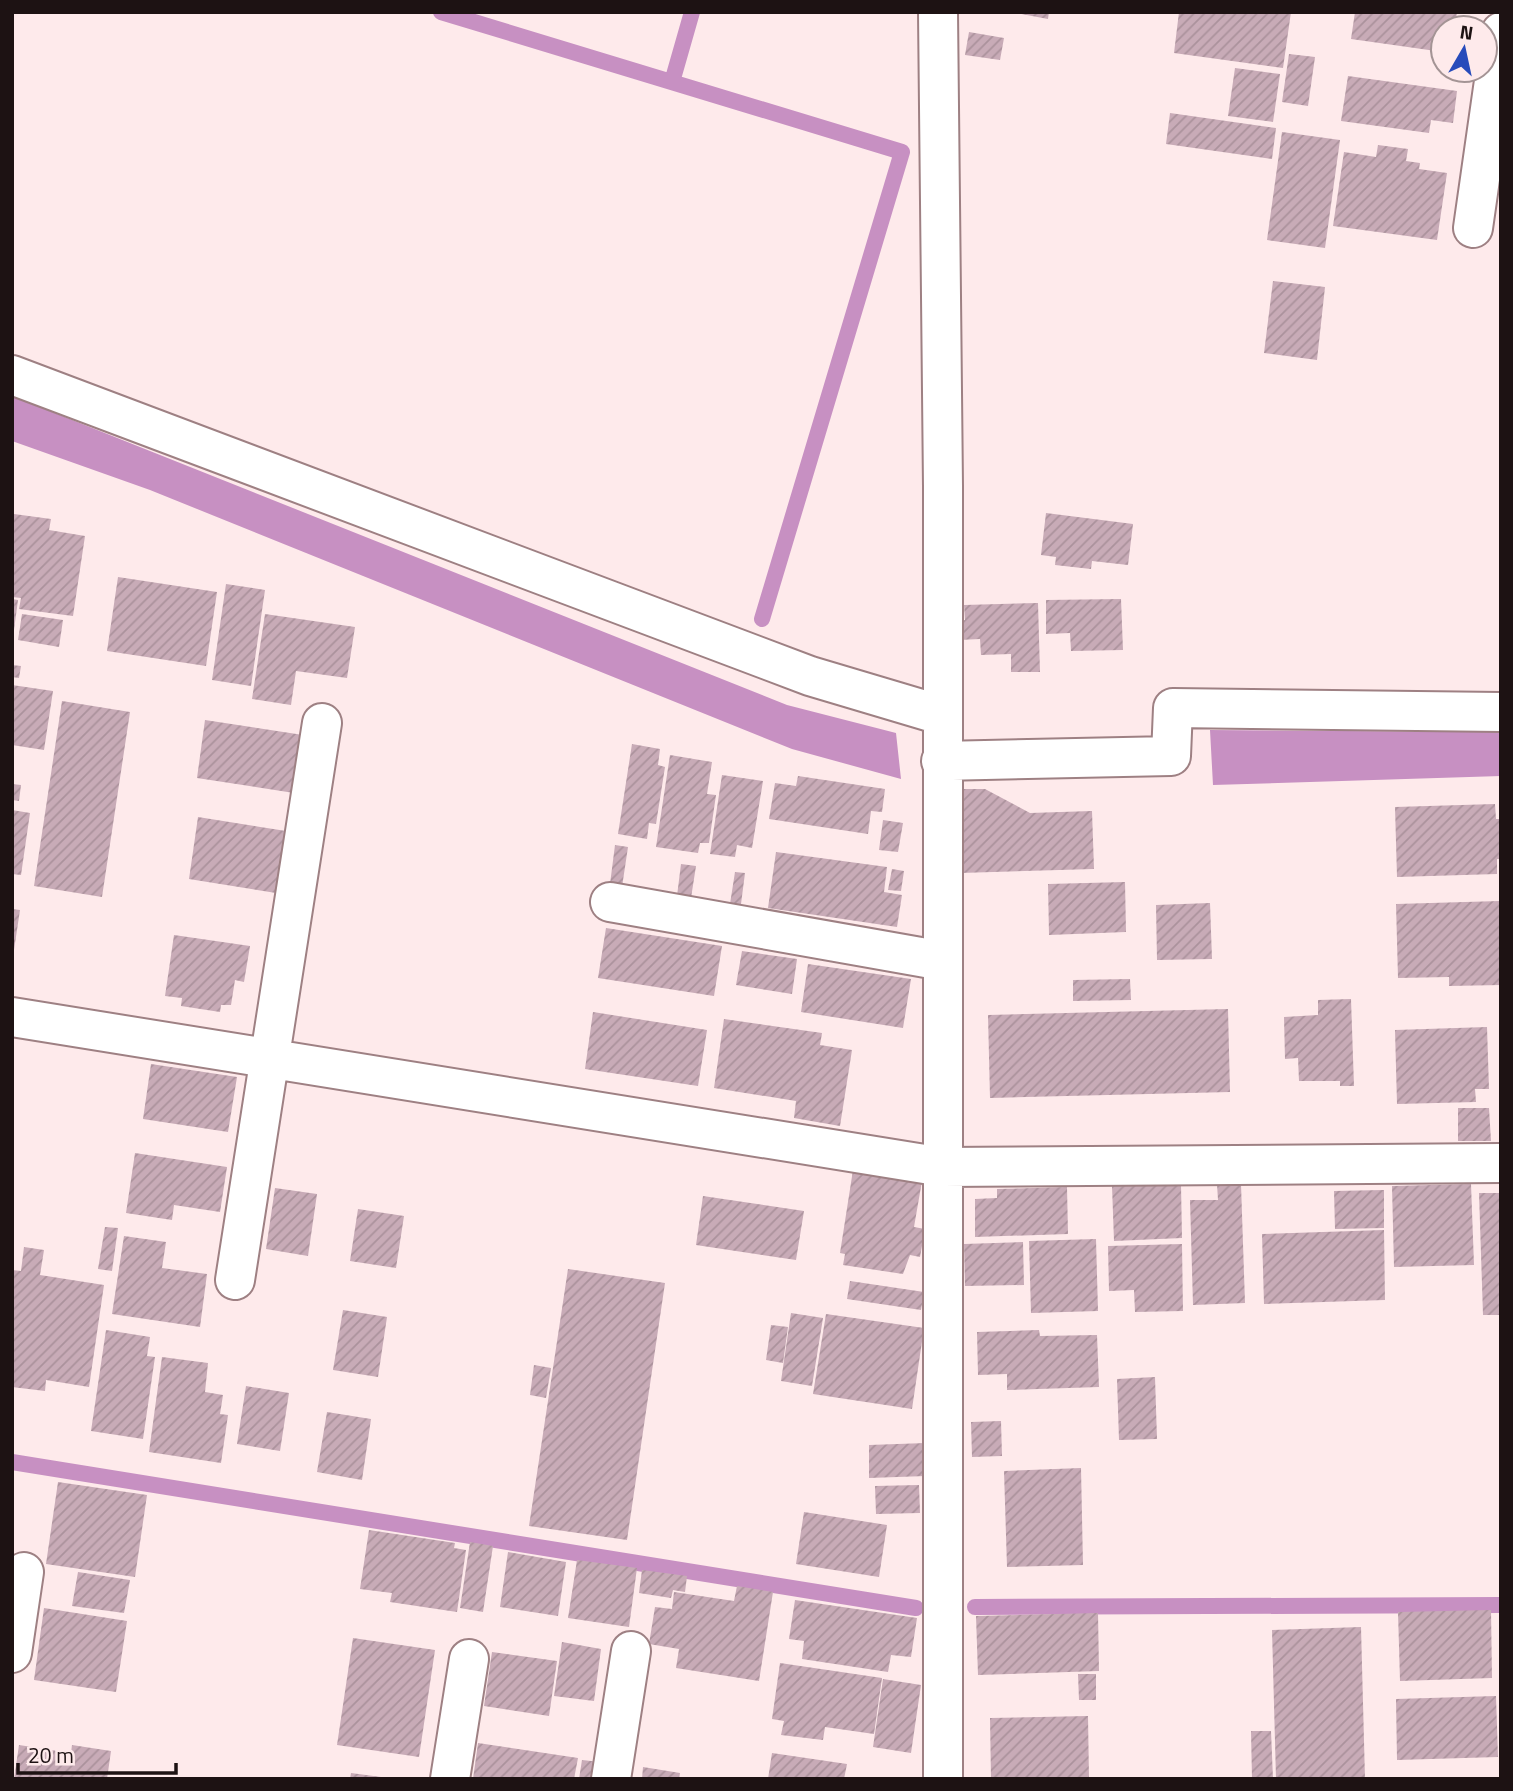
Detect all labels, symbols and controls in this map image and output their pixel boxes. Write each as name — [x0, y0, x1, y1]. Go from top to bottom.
north arrow — [1429, 14, 1499, 84]
text: N — [1458, 16, 1476, 47]
scale bar — [18, 1732, 175, 1776]
text: 20 m — [28, 1739, 74, 1771]

